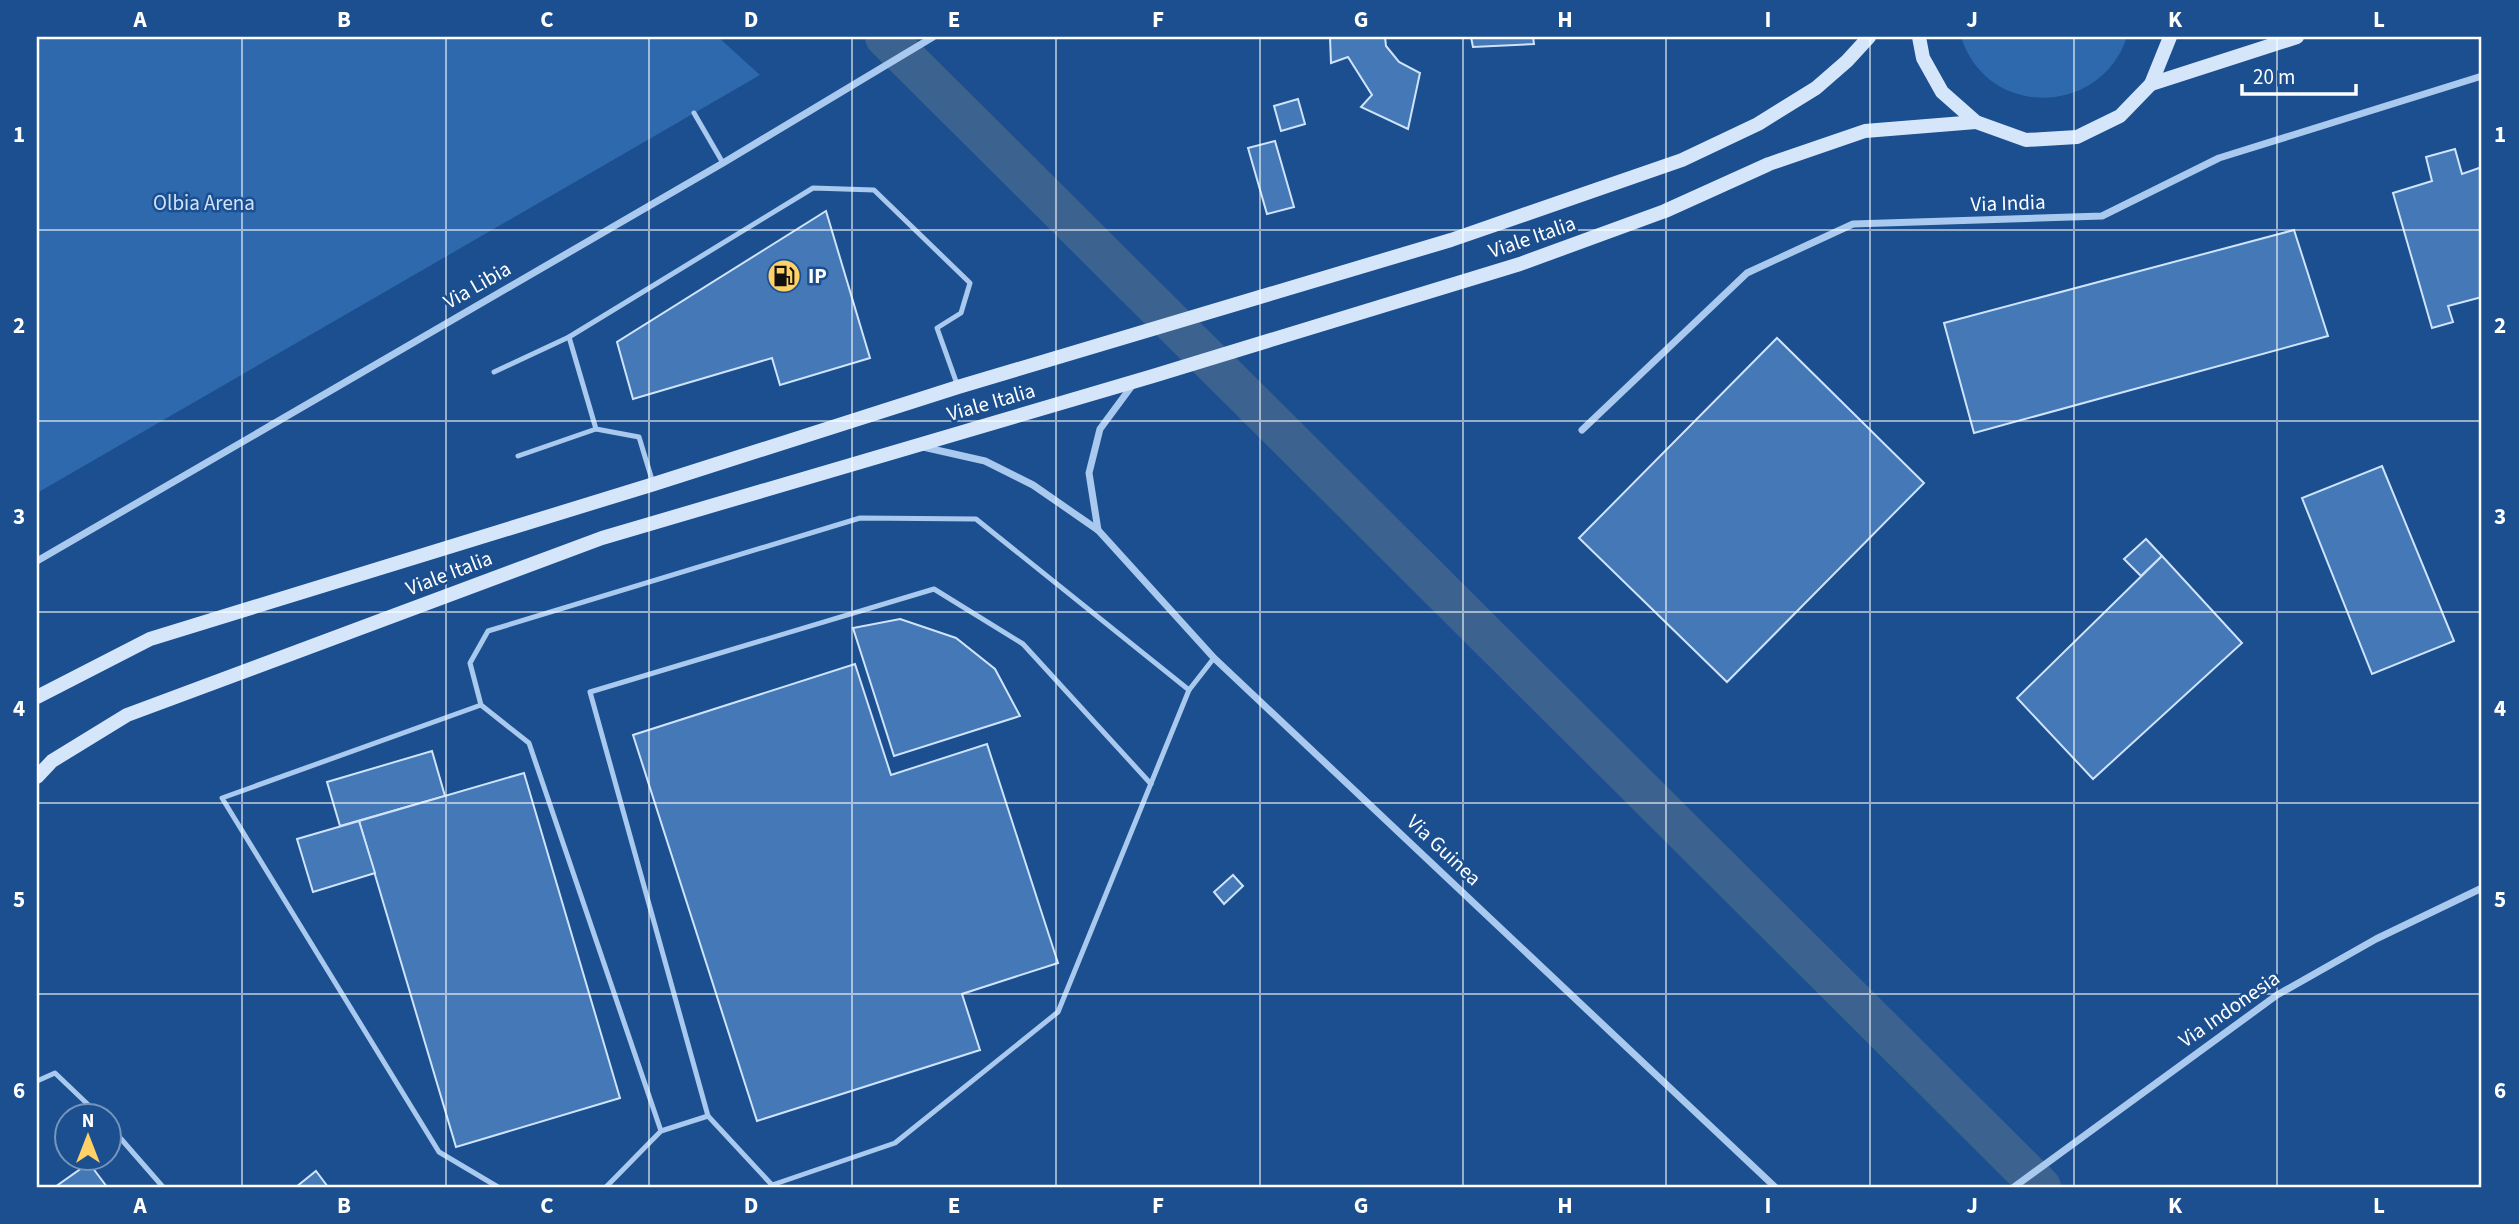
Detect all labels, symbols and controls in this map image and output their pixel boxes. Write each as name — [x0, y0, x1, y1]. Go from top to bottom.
text: A — [132, 3, 147, 36]
text: B — [337, 3, 351, 36]
text: C — [540, 3, 554, 36]
text: D — [744, 3, 758, 36]
text: E — [948, 3, 960, 36]
text: F — [1152, 3, 1164, 36]
text: G — [1354, 3, 1368, 36]
text: H — [1557, 3, 1573, 36]
text: I — [1765, 3, 1771, 36]
text: J — [1966, 3, 1978, 36]
text: K — [2168, 3, 2183, 36]
text: L — [2373, 3, 2385, 36]
scale bar — [2242, 52, 2356, 96]
text: 20 m — [2253, 62, 2295, 92]
text: 1 — [13, 118, 25, 151]
text: 1 — [2494, 118, 2506, 151]
street label: Via India — [1970, 187, 2046, 219]
park label: Olbia Arena — [153, 188, 255, 218]
street label: Viale Italia — [1484, 208, 1580, 266]
street label: Via Libia — [438, 254, 516, 316]
fuel station icon: IP — [765, 257, 803, 295]
place label: IP — [808, 261, 827, 291]
text: 2 — [13, 309, 25, 342]
text: 2 — [2494, 309, 2506, 342]
street label: Viale Italia — [943, 375, 1039, 429]
text: 3 — [13, 500, 25, 533]
text: 3 — [2494, 500, 2506, 533]
street label: Viale Italia — [401, 543, 497, 603]
text: 4 — [13, 692, 25, 725]
text: 4 — [2494, 692, 2506, 725]
street label: Via Guinea — [1400, 807, 1488, 893]
text: 5 — [13, 883, 25, 916]
text: 5 — [2494, 883, 2506, 916]
street label: Via Indonesia — [2172, 963, 2286, 1055]
text: 6 — [13, 1074, 25, 1107]
text: 6 — [2494, 1074, 2506, 1107]
north arrow — [52, 1102, 122, 1172]
text: N — [82, 1108, 94, 1135]
text: A — [132, 1189, 147, 1222]
text: B — [337, 1189, 351, 1222]
text: C — [540, 1189, 554, 1222]
text: D — [744, 1189, 758, 1222]
text: E — [948, 1189, 960, 1222]
text: F — [1152, 1189, 1164, 1222]
text: G — [1354, 1189, 1368, 1222]
text: H — [1557, 1189, 1573, 1222]
text: I — [1765, 1189, 1771, 1222]
text: J — [1966, 1189, 1978, 1222]
text: K — [2168, 1189, 2183, 1222]
text: L — [2373, 1189, 2385, 1222]

